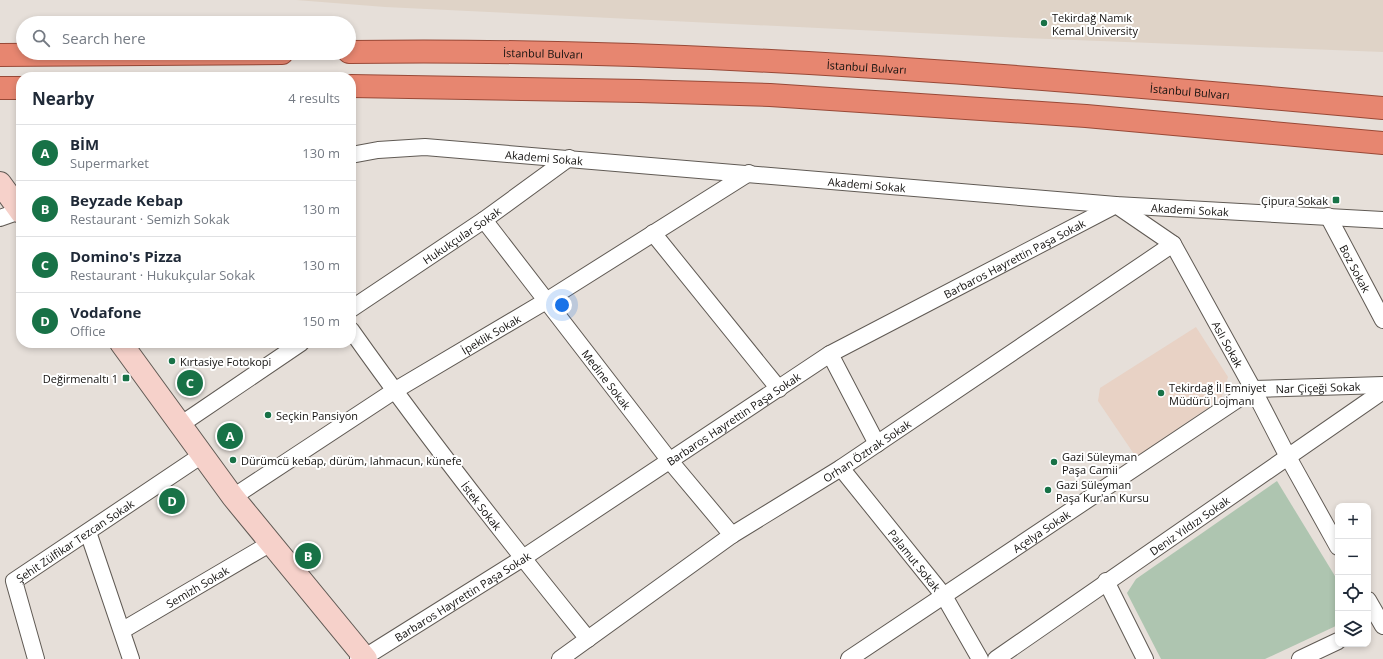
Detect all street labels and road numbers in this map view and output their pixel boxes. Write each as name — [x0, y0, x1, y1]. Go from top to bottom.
street label: İstanbul Bulvarı — [503, 44, 583, 61]
street label: İstanbul Bulvarı — [826, 57, 907, 77]
street label: İstanbul Bulvarı — [1149, 80, 1230, 102]
street label: Akademi Sokak — [505, 146, 584, 168]
street label: Akademi Sokak — [827, 173, 907, 195]
street label: Akademi Sokak — [1151, 199, 1229, 219]
street label: Hukukçular Sokak — [419, 203, 504, 267]
street label: Barbaros Hayrettin Paşa Sokak — [941, 215, 1088, 301]
street label: Boz Sokak — [1337, 242, 1374, 295]
street label: İpeklik Sokak — [458, 310, 523, 357]
street label: Aslı Sokak — [1209, 318, 1247, 370]
street label: Medine Sokak — [579, 346, 635, 412]
street label: Barbaros Hayrettin Paşa Sokak — [663, 368, 803, 468]
street label: Nar Çiçeği Sokak — [1275, 378, 1361, 396]
street label: Orhan Öztrak Sokak — [820, 416, 914, 485]
street label: İstek Sokak — [458, 478, 506, 533]
street label: Deniz Yıldızı Sokak — [1146, 492, 1232, 558]
street label: Şehit Zülfikar Tezcan Sokak — [13, 495, 137, 585]
street label: Açelya Sokak — [1009, 506, 1073, 555]
street label: Palamut Sokak — [885, 526, 945, 594]
street label: Barbaros Hayrettin Paşa Sokak — [391, 548, 533, 644]
street label: Semizh Sokak — [163, 562, 231, 611]

